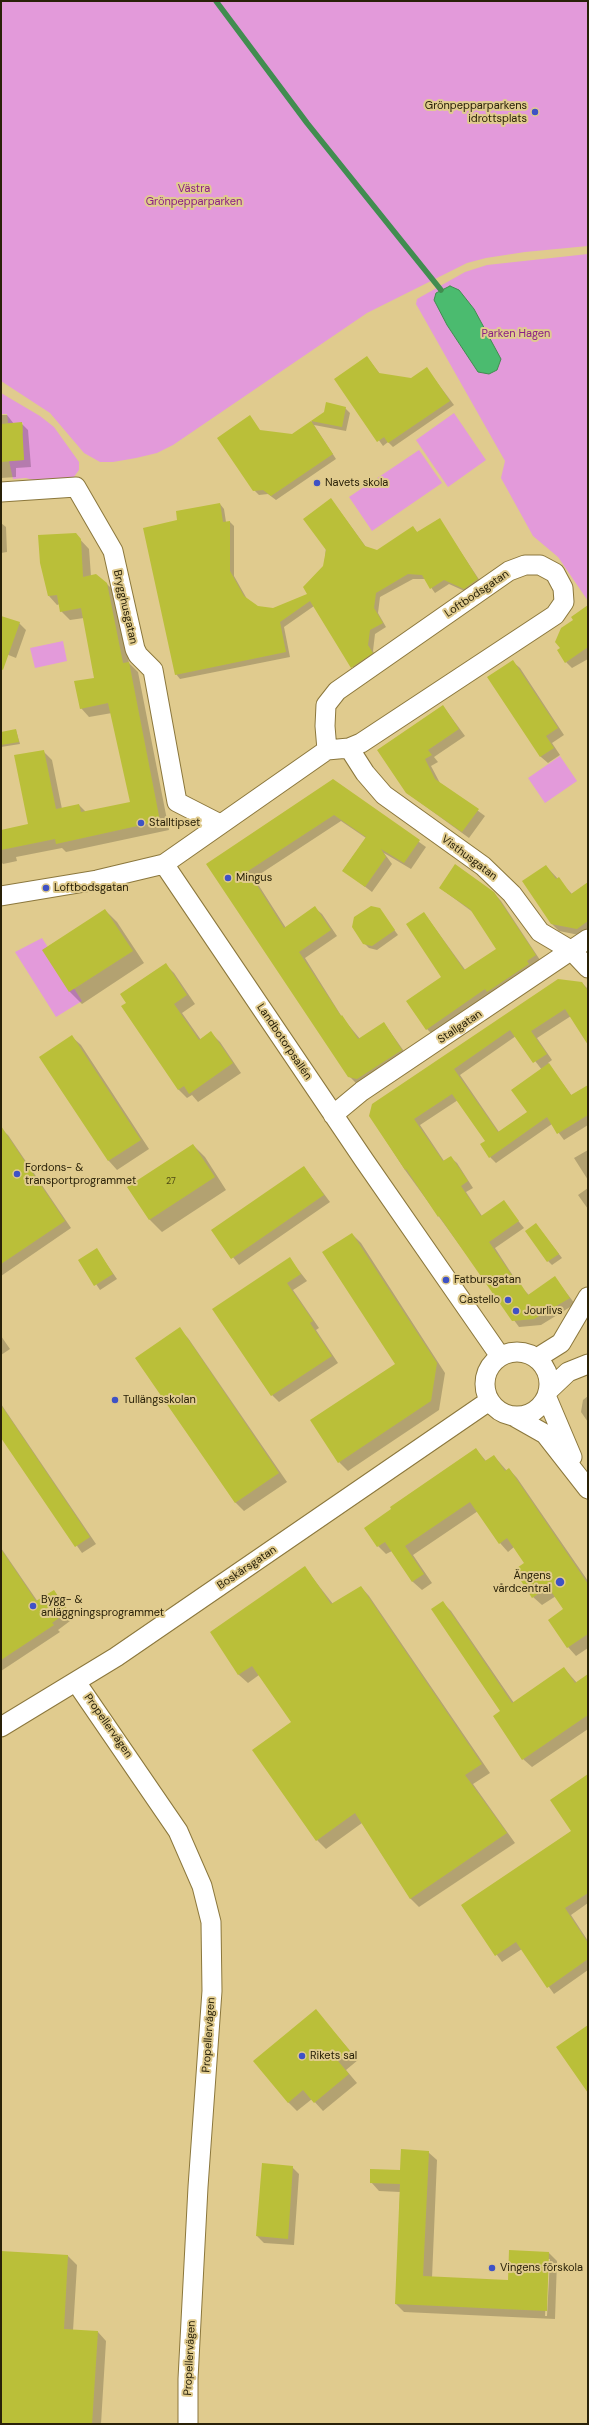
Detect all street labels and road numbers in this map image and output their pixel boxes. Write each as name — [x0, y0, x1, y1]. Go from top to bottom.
street label: Loftbodsgatan — [442, 568, 512, 620]
street label: Brygghusgatan — [110, 569, 140, 645]
street label: Visthusgatan — [439, 833, 499, 883]
street label: Landbotorpsallén — [254, 1002, 314, 1082]
street label: Stallgatan — [436, 1008, 484, 1046]
street label: Boskärsgatan — [215, 1543, 279, 1593]
street label: Propellervägen — [81, 1691, 135, 1761]
street label: Propellervägen — [200, 1997, 218, 2073]
street label: Propellervägen — [181, 2320, 199, 2396]

